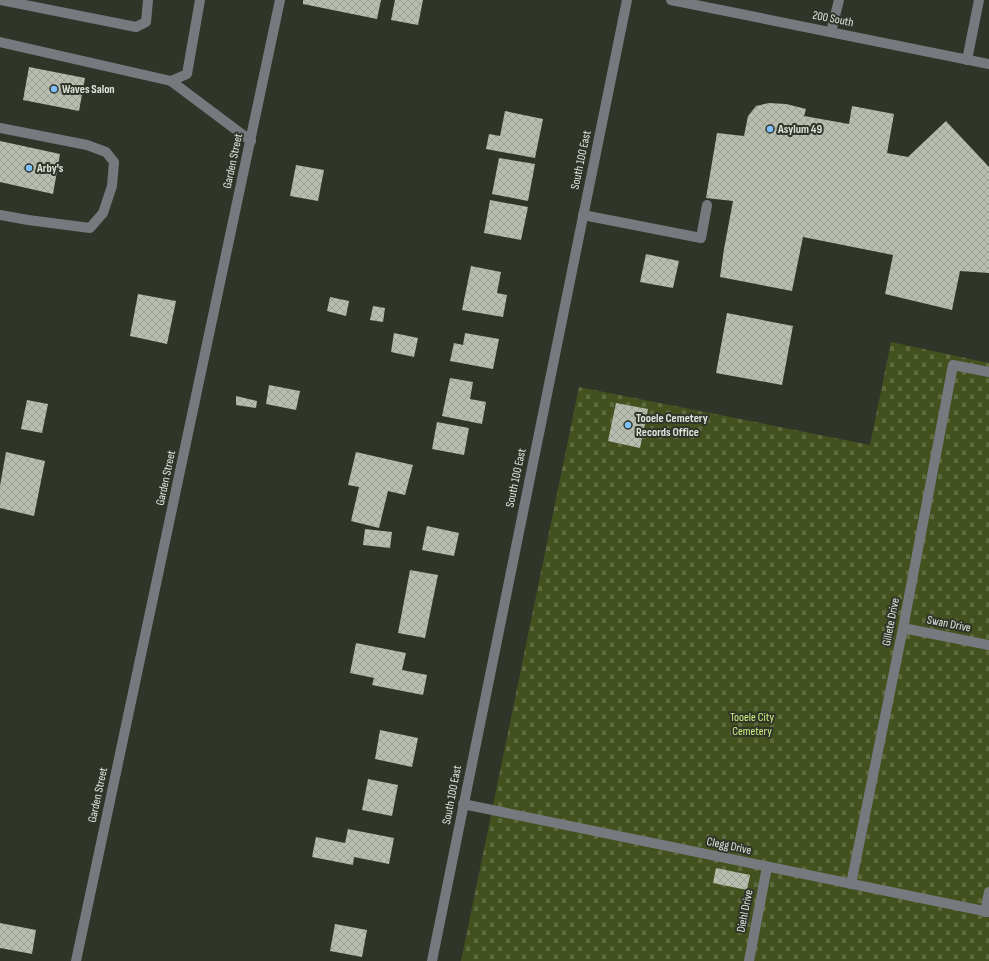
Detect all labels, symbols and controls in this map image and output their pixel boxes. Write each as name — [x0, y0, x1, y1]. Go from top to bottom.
street label: 200 South — [811, 8, 855, 30]
place label: Waves Salon — [62, 82, 115, 97]
marker: Waves Salon — [49, 84, 59, 94]
place label: Asylum 49 — [777, 122, 822, 137]
marker: Asylum 49 — [765, 124, 775, 134]
street label: South 100 East — [567, 129, 595, 191]
street label: Garden Street — [220, 132, 246, 190]
place label: Arby's — [36, 161, 64, 176]
marker: Arby's — [24, 163, 34, 173]
place label: Tooele Cemetery Records Office — [636, 411, 708, 440]
marker: Tooele Cemetery Records Office — [623, 420, 633, 430]
street label: South 100 East — [502, 447, 530, 509]
street label: Garden Street — [153, 449, 179, 507]
street label: Gillete Drive — [879, 596, 903, 647]
street label: Swan Drive — [926, 612, 972, 636]
park label: Tooele City Cemetery — [730, 710, 774, 739]
street label: South 100 East — [439, 764, 465, 826]
street label: Garden Street — [85, 766, 111, 824]
street label: Clegg Drive — [705, 834, 753, 858]
street label: Diehl Drive — [734, 888, 757, 934]

